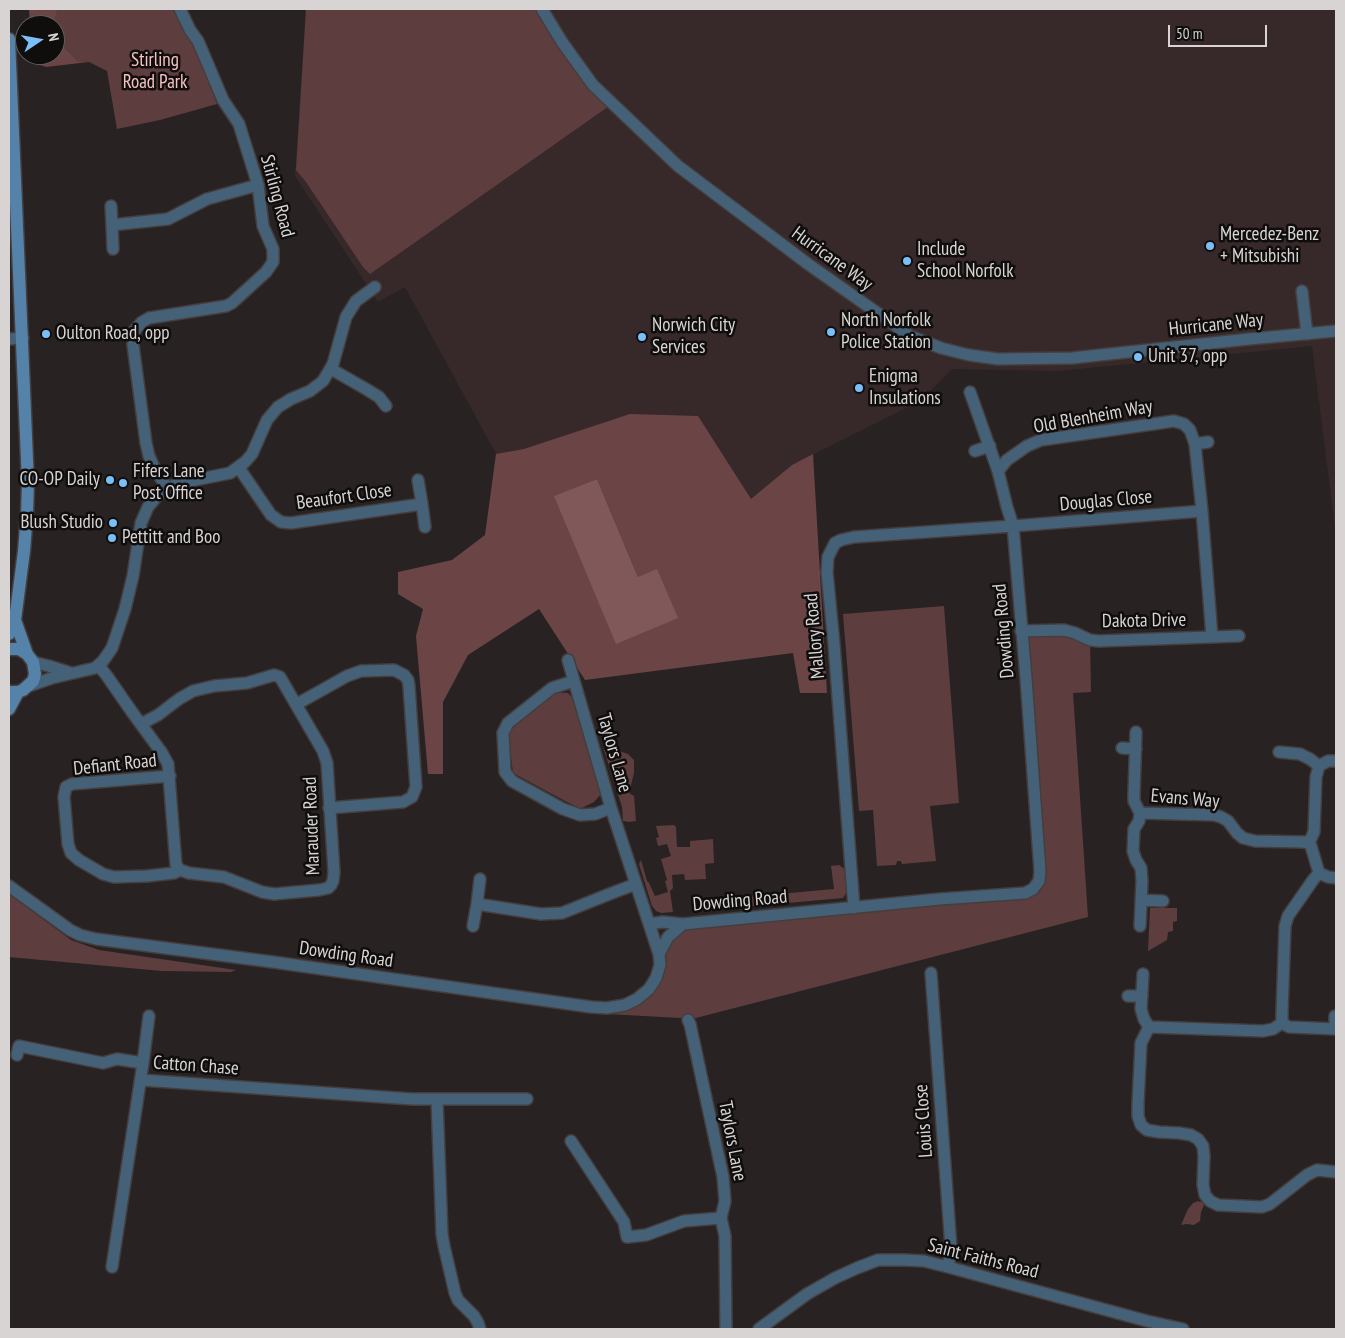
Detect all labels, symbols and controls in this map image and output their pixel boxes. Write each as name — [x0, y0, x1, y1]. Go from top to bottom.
north arrow — [15, 15, 65, 65]
scale bar — [1170, 15, 1269, 47]
text: 50 m — [1176, 24, 1202, 43]
text: N — [44, 32, 63, 43]
park label: Stirling Road Park — [123, 50, 187, 94]
street label: Stirling Road — [255, 152, 299, 240]
street label: Hurricane Way — [787, 222, 877, 296]
place label: Mercedez-Benz + Mitsubishi — [1220, 224, 1319, 268]
place label: Include School Norfolk — [917, 239, 1014, 283]
marker: Mercedez-Benz + Mitsubishi — [1204, 240, 1216, 252]
marker: Include School Norfolk — [901, 255, 913, 267]
street label: Hurricane Way — [1168, 309, 1264, 341]
place label: North Norfolk Police Station — [841, 310, 931, 354]
place label: Norwich City Services — [652, 315, 735, 359]
place label: Oulton Road, opp — [56, 323, 169, 345]
marker: North Norfolk Police Station — [825, 326, 837, 338]
marker: Oulton Road, opp — [40, 328, 52, 340]
marker: Norwich City Services — [636, 331, 648, 343]
place label: Unit 37, opp — [1148, 346, 1227, 368]
marker: Unit 37, opp — [1132, 351, 1144, 363]
place label: Enigma Insulations — [869, 366, 941, 410]
marker: Enigma Insulations — [853, 382, 865, 394]
street label: Old Blenheim Way — [1032, 395, 1154, 439]
place label: Fifers Lane Post Office — [133, 461, 205, 505]
place label: CO-OP Daily — [19, 469, 100, 491]
marker: CO-OP Daily — [104, 474, 116, 486]
marker: Fifers Lane Post Office — [117, 477, 129, 489]
street label: Beaufort Close — [295, 479, 393, 515]
street label: Douglas Close — [1059, 486, 1153, 516]
place label: Blush Studio — [20, 512, 103, 534]
marker: Blush Studio — [107, 517, 119, 529]
place label: Pettitt and Boo — [122, 527, 220, 549]
marker: Pettitt and Boo — [106, 532, 118, 544]
street label: Dowding Road — [989, 583, 1019, 679]
street label: Mallory Road — [800, 592, 830, 680]
street label: Dakota Drive — [1102, 609, 1186, 633]
street label: Taylors Lane — [592, 711, 636, 795]
street label: Defiant Road — [72, 749, 158, 781]
street label: Marauder Road — [299, 776, 325, 876]
street label: Evans Way — [1150, 785, 1220, 813]
street label: Dowding Road — [692, 886, 788, 916]
street label: Dowding Road — [298, 937, 394, 973]
street label: Catton Chase — [152, 1052, 240, 1080]
street label: Louis Close — [910, 1083, 938, 1159]
street label: Taylors Lane — [713, 1099, 751, 1183]
street label: Saint Faiths Road — [925, 1234, 1041, 1284]

